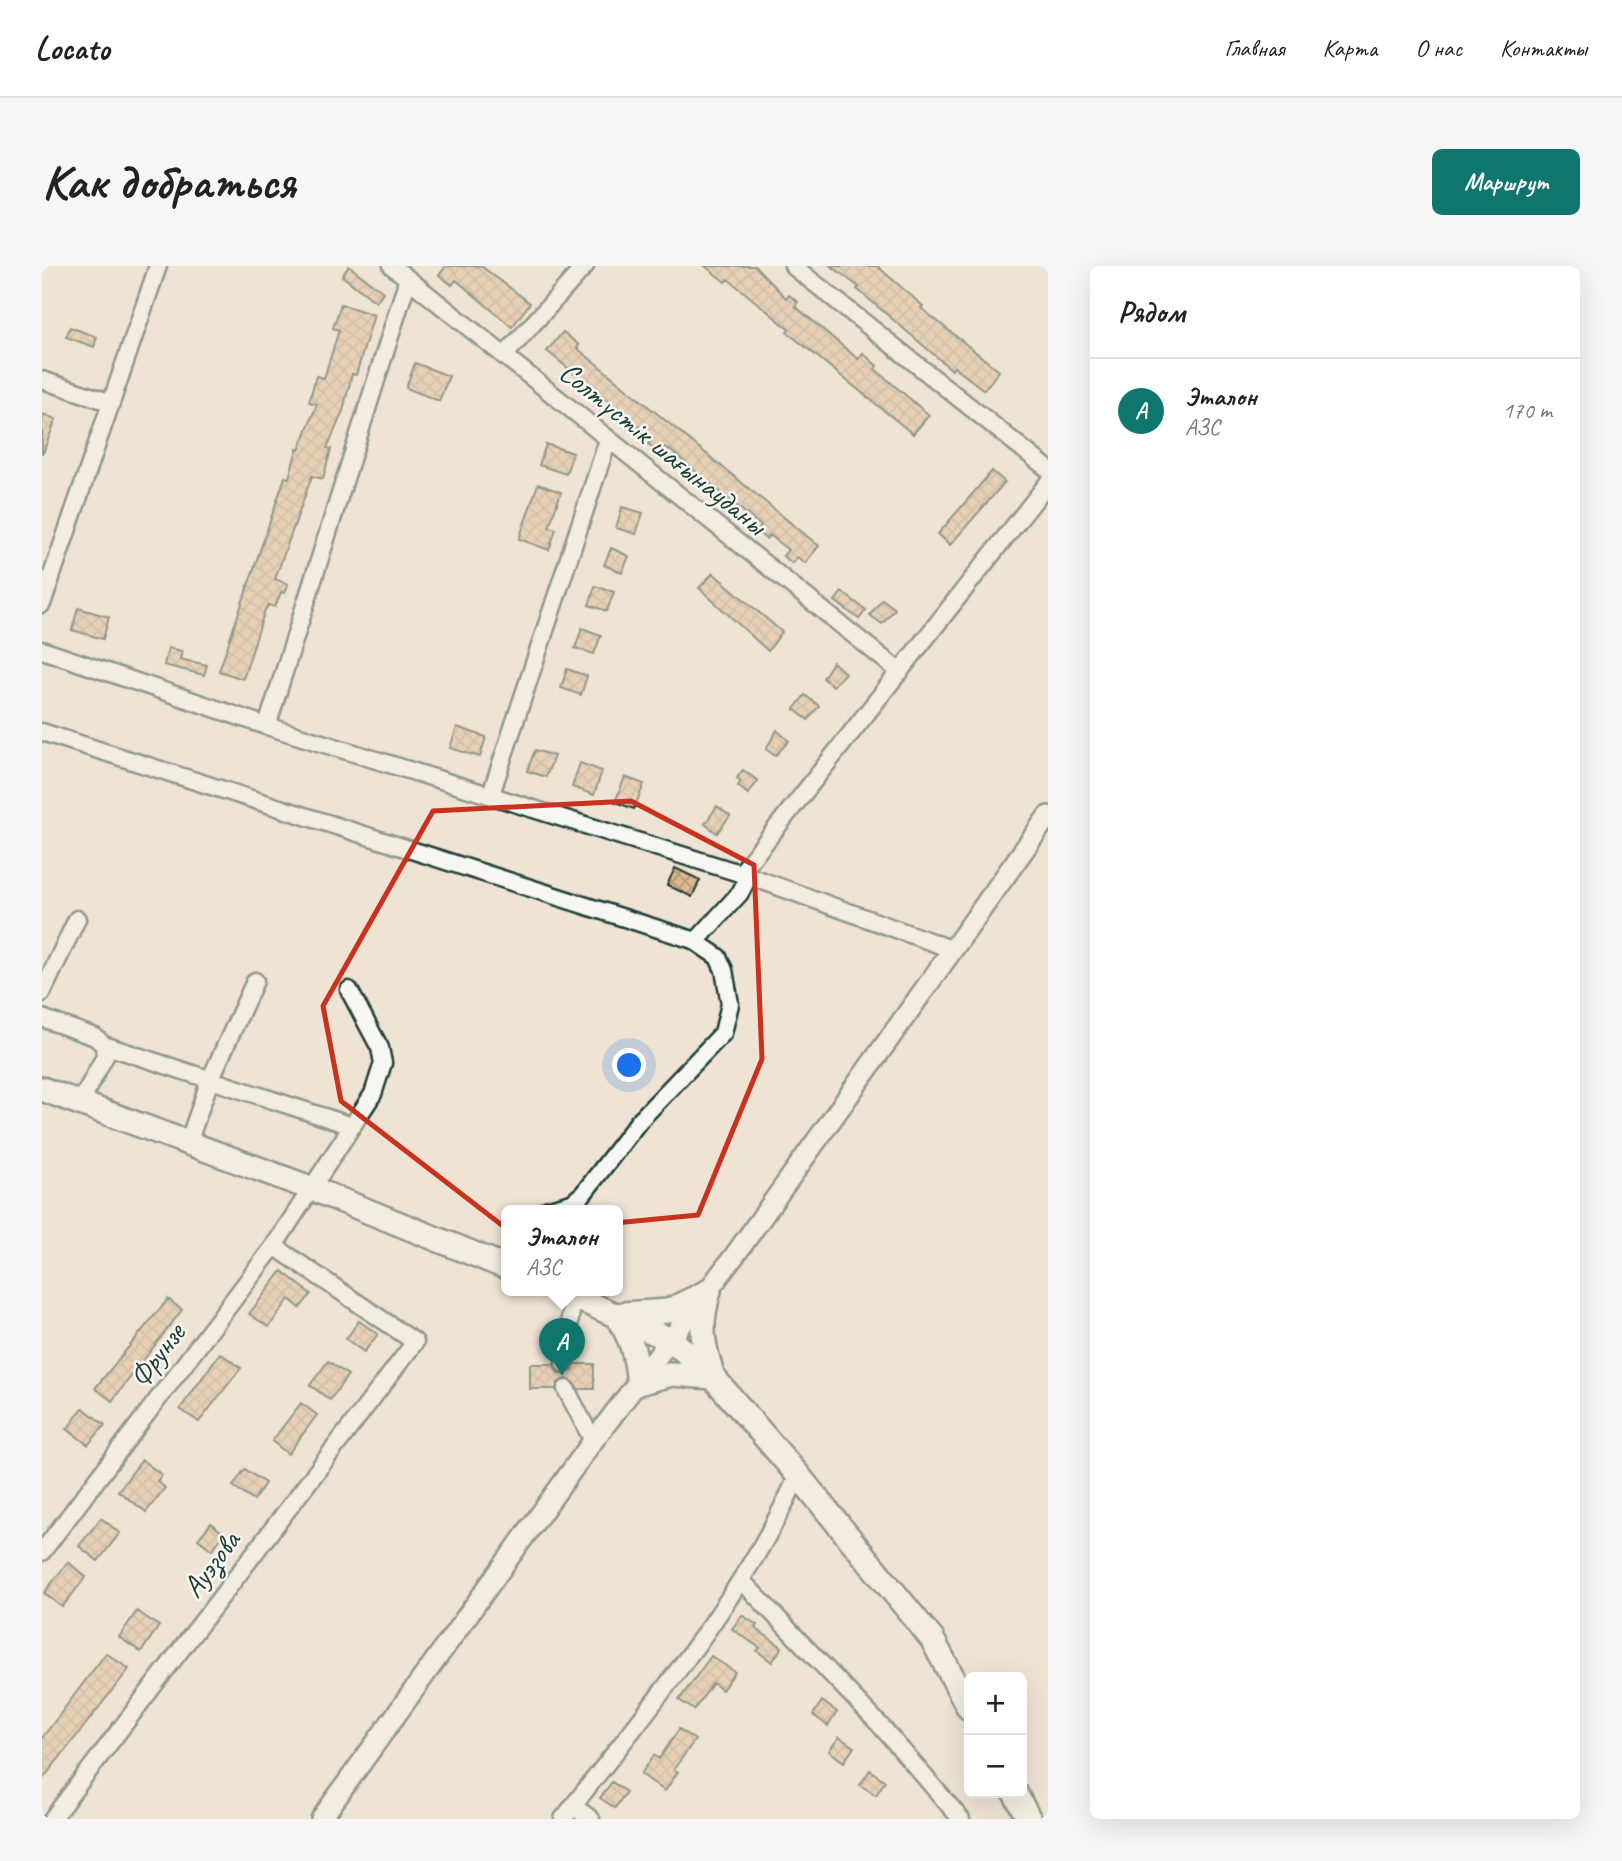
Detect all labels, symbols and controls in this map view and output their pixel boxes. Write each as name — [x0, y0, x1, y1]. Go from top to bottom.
text: Locato — [35, 27, 109, 69]
text: Главная — [1224, 33, 1285, 63]
text: Карта — [1323, 33, 1377, 63]
text: О нас — [1415, 33, 1462, 63]
text: Контакты — [1500, 33, 1587, 63]
button: Маршрут — [1432, 149, 1580, 215]
text: Как добраться — [42, 151, 295, 213]
text: Рядом — [1118, 293, 1185, 331]
street label: Солтүстік шағынауданы — [552, 353, 776, 545]
text: Эталон — [1185, 380, 1257, 413]
text: A — [1135, 396, 1147, 425]
text: 170 m — [1503, 396, 1552, 425]
text: АЗС — [1185, 413, 1220, 442]
your location — [612, 1048, 646, 1082]
popup — [501, 1205, 623, 1296]
text: Эталон — [526, 1220, 598, 1253]
text: АЗС — [526, 1253, 561, 1282]
street label: Фрунзе — [121, 1314, 195, 1395]
pin: A — [539, 1318, 585, 1376]
street label: Ауэзова — [174, 1522, 250, 1605]
map controls — [964, 1672, 1027, 1798]
button: + — [964, 1672, 1027, 1735]
button: − — [964, 1735, 1027, 1798]

